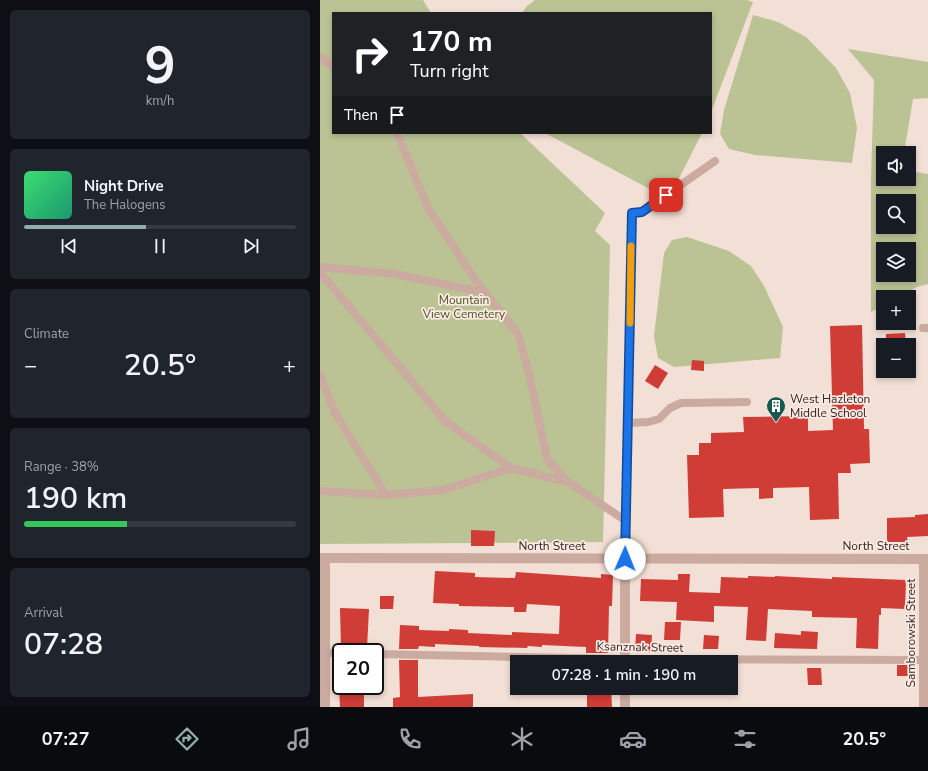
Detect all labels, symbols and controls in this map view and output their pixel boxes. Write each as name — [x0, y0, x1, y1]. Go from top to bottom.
text: 170 m — [410, 23, 493, 61]
icon: right — [344, 28, 396, 80]
text: 9 — [144, 30, 176, 101]
text: Turn right — [410, 59, 489, 83]
text: km/h — [146, 92, 174, 110]
icon: arrive — [386, 104, 408, 126]
text: Then — [344, 105, 378, 125]
map controls — [876, 146, 916, 378]
button: sound — [876, 146, 916, 186]
text: Night Drive — [84, 176, 164, 196]
pin — [649, 178, 683, 212]
icon: arrive — [655, 184, 677, 206]
button: search — [876, 194, 916, 234]
text: The Halogens — [84, 196, 165, 214]
icon: previous — [58, 235, 80, 257]
icon: pause — [149, 235, 171, 257]
icon: next — [240, 235, 262, 257]
button: layers — [876, 242, 916, 282]
button: + — [876, 290, 916, 330]
park label: Mountain View Cemetery — [422, 292, 506, 322]
text: Climate — [24, 325, 69, 343]
button: − — [876, 338, 916, 378]
text: 20.5° — [124, 345, 196, 386]
text: − — [24, 351, 37, 381]
text: + — [283, 351, 296, 381]
place label: West Hazleton Middle School — [790, 391, 870, 421]
building icon: West Hazleton Middle School — [765, 395, 787, 423]
text: Range · 38% — [24, 458, 99, 476]
text: 190 km — [24, 478, 127, 519]
street label: North Street — [518, 538, 586, 554]
position arrow — [604, 538, 646, 580]
street label: North Street — [842, 538, 910, 554]
street label: Samborowski Street — [903, 578, 919, 687]
text: Arrival — [24, 604, 63, 622]
text: 07:28 — [24, 624, 103, 665]
street label: Ksanznak Street — [596, 638, 684, 656]
speed limit sign: 20 — [332, 643, 384, 695]
text: 07:28 · 1 min · 190 m — [552, 665, 696, 685]
icon: directions — [173, 725, 201, 753]
icon: music — [285, 725, 313, 753]
icon: phone — [396, 725, 424, 753]
icon: climate — [508, 725, 536, 753]
icon: car — [619, 725, 647, 753]
icon: filters — [731, 725, 759, 753]
text: 07:27 — [42, 727, 89, 751]
text: 20.5° — [843, 727, 886, 751]

